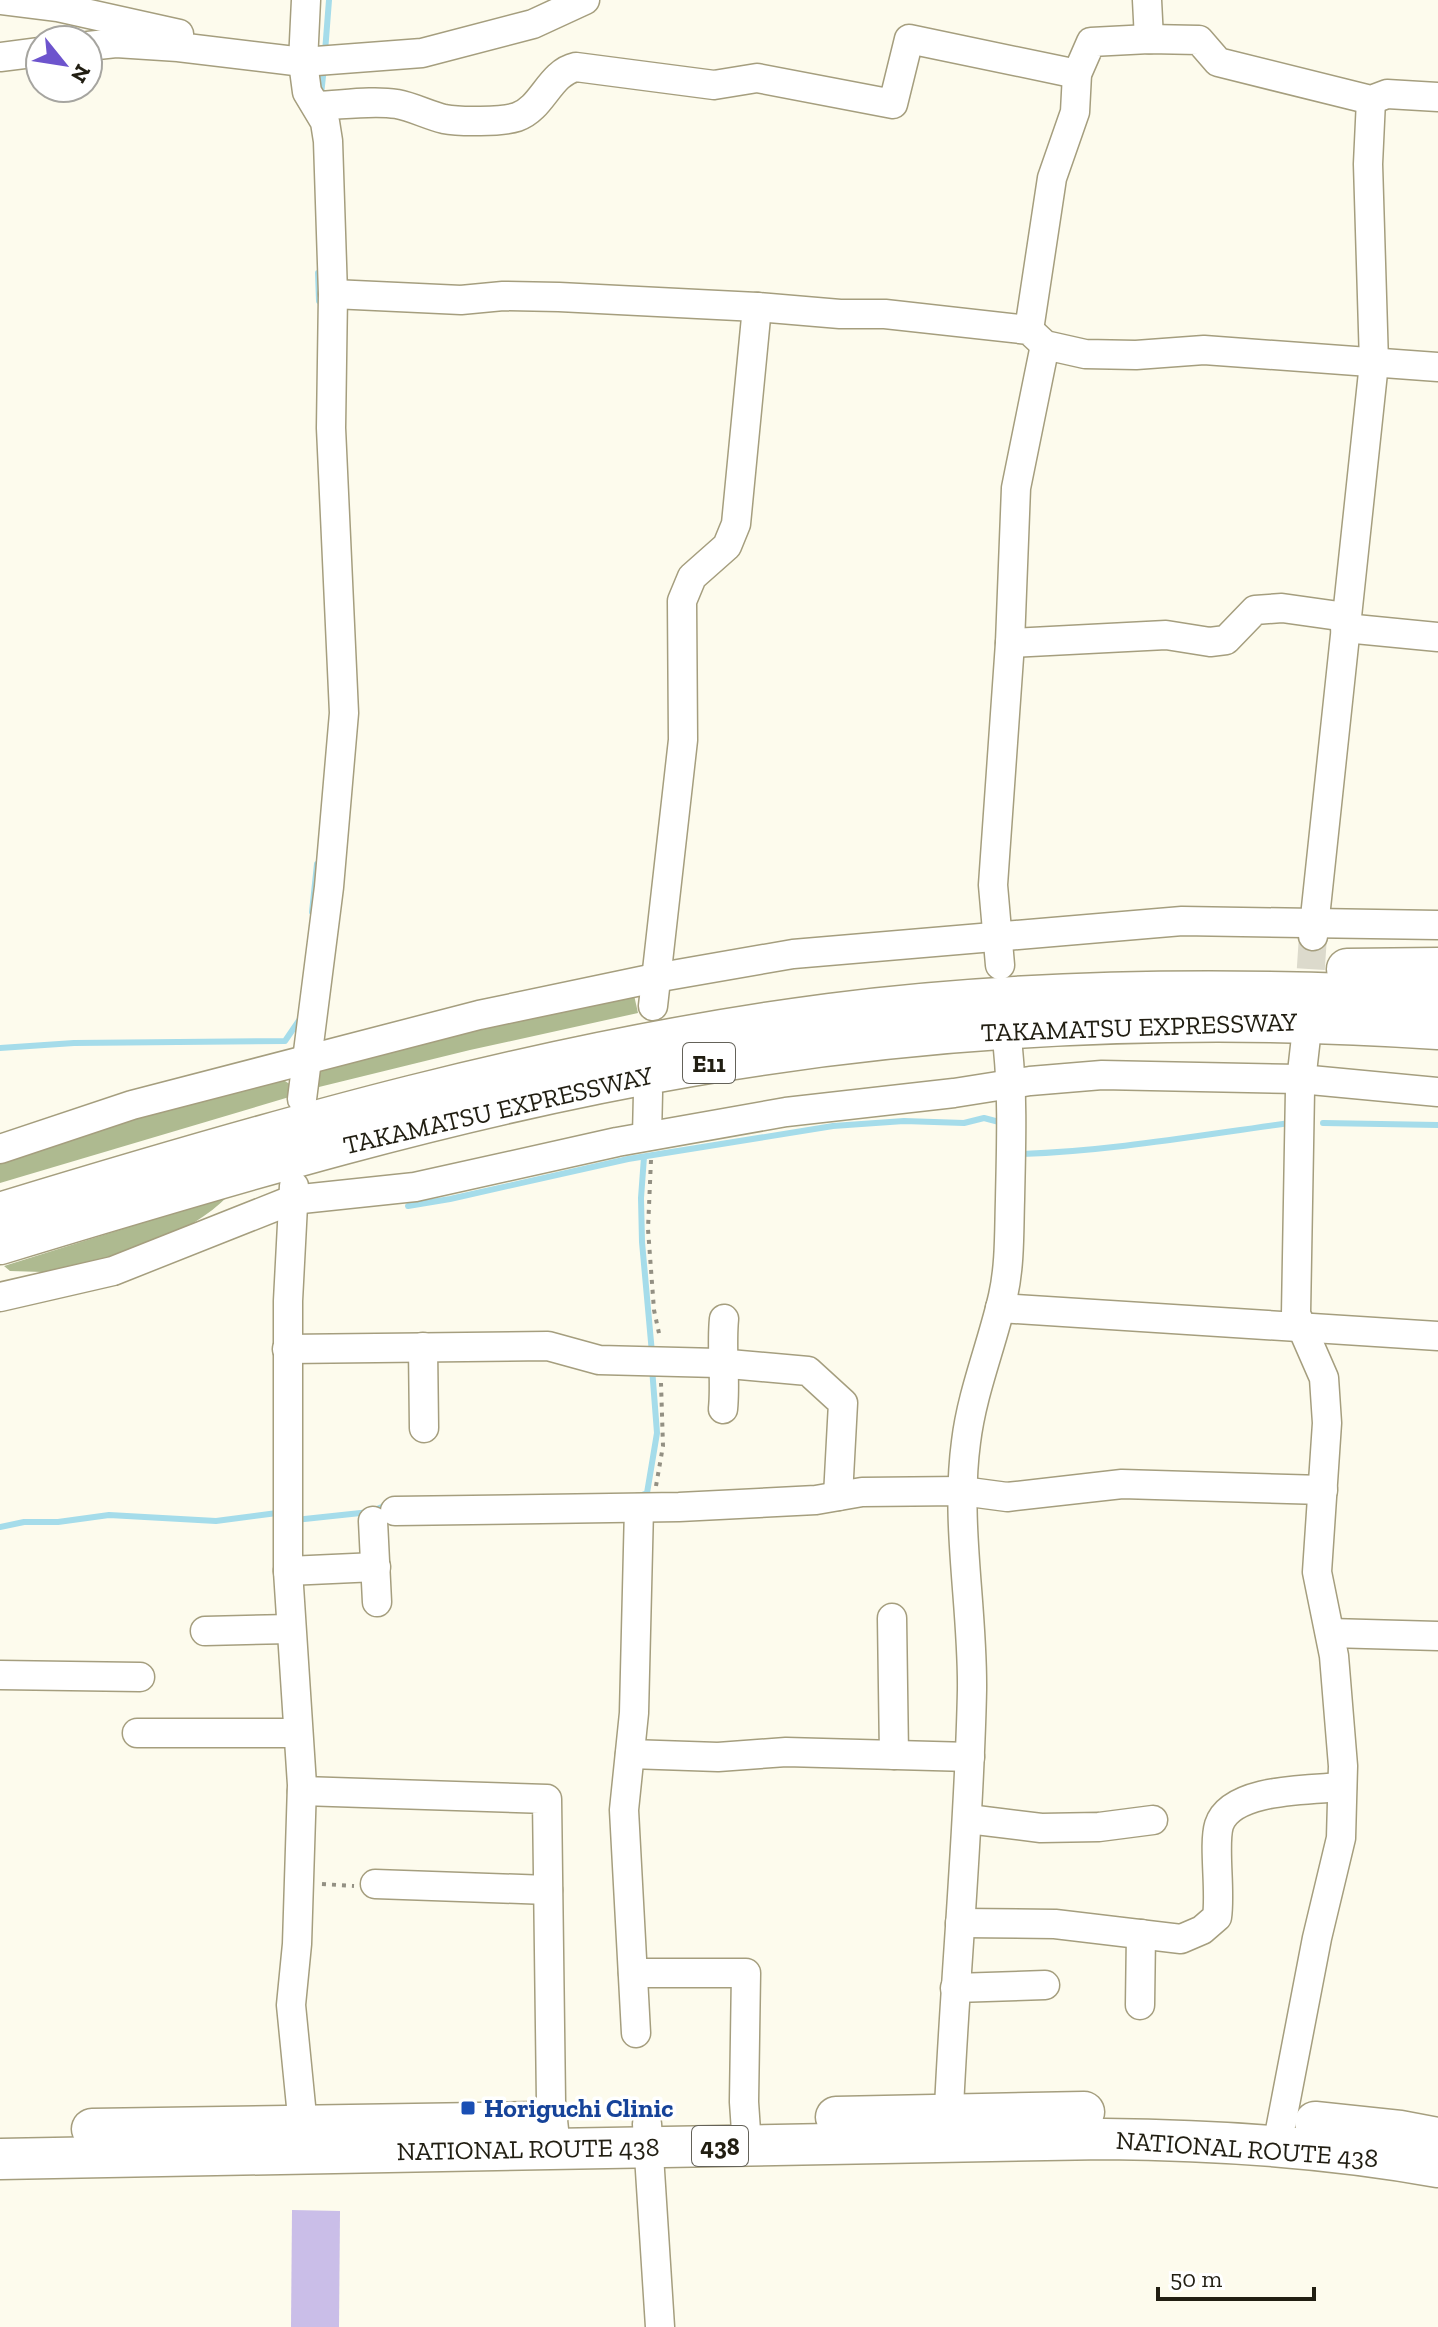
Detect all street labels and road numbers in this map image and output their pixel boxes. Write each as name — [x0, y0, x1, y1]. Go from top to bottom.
street label: TAKAMATSU EXPRESSWAY — [980, 1005, 1298, 1049]
road number: E11 — [683, 1043, 735, 1083]
street label: TAKAMATSU EXPRESSWAY — [340, 1059, 656, 1161]
street label: NATIONAL ROUTE 438 — [1115, 2124, 1379, 2174]
road number: 438 — [692, 2126, 748, 2166]
street label: NATIONAL ROUTE 438 — [396, 2131, 660, 2167]

